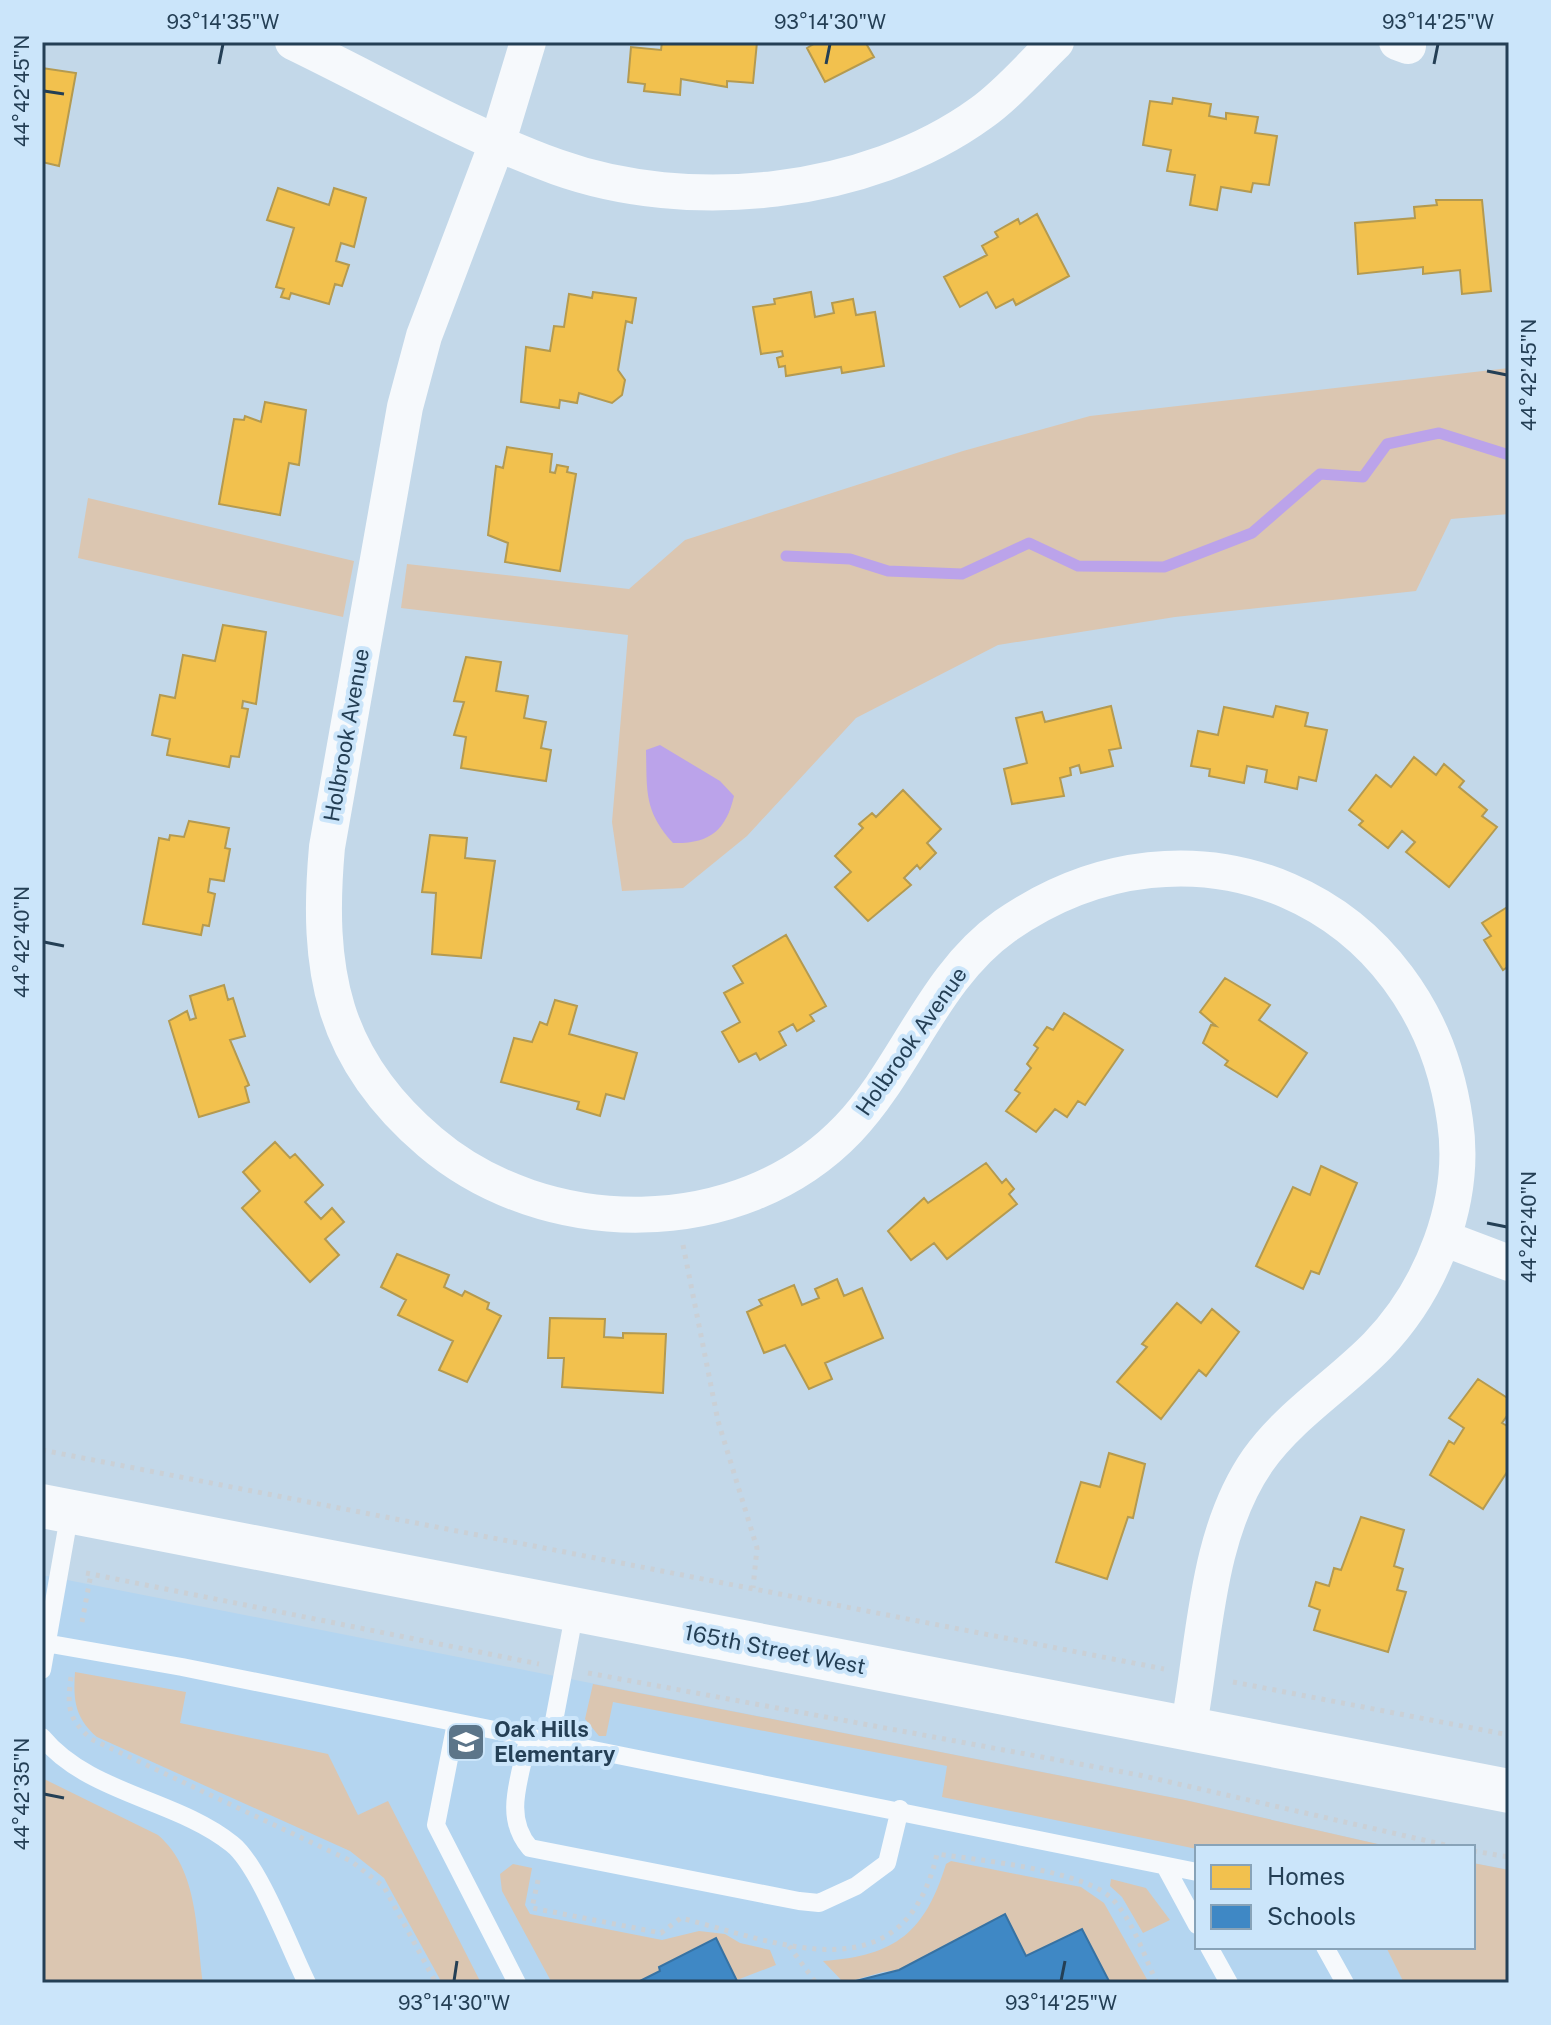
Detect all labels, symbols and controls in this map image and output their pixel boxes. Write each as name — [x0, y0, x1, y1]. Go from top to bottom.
text: 93°14'35"W — [167, 10, 279, 34]
text: 93°14'30"W — [774, 10, 886, 34]
text: 93°14'25"W — [1382, 10, 1494, 34]
text: 44°42'45"N — [10, 35, 34, 147]
text: 44°42'45"N — [1517, 319, 1541, 431]
street label: Holbrook Avenue — [318, 646, 374, 824]
text: 44°42'40"N — [10, 886, 34, 998]
street label: Holbrook Avenue — [850, 962, 972, 1120]
text: 44°42'40"N — [1517, 1171, 1541, 1283]
street label: 165th Street West — [682, 1619, 868, 1679]
place label: Oak Hills Elementary — [494, 1716, 616, 1767]
school or university icon: Oak Hills Elementary — [445, 1721, 487, 1763]
text: 44°42'35"N — [10, 1738, 34, 1850]
legend — [1195, 1845, 1475, 1949]
text: Homes — [1267, 1862, 1345, 1890]
text: Schools — [1267, 1902, 1356, 1930]
text: 93°14'30"W — [398, 1991, 510, 2015]
text: 93°14'25"W — [1005, 1991, 1117, 2015]

